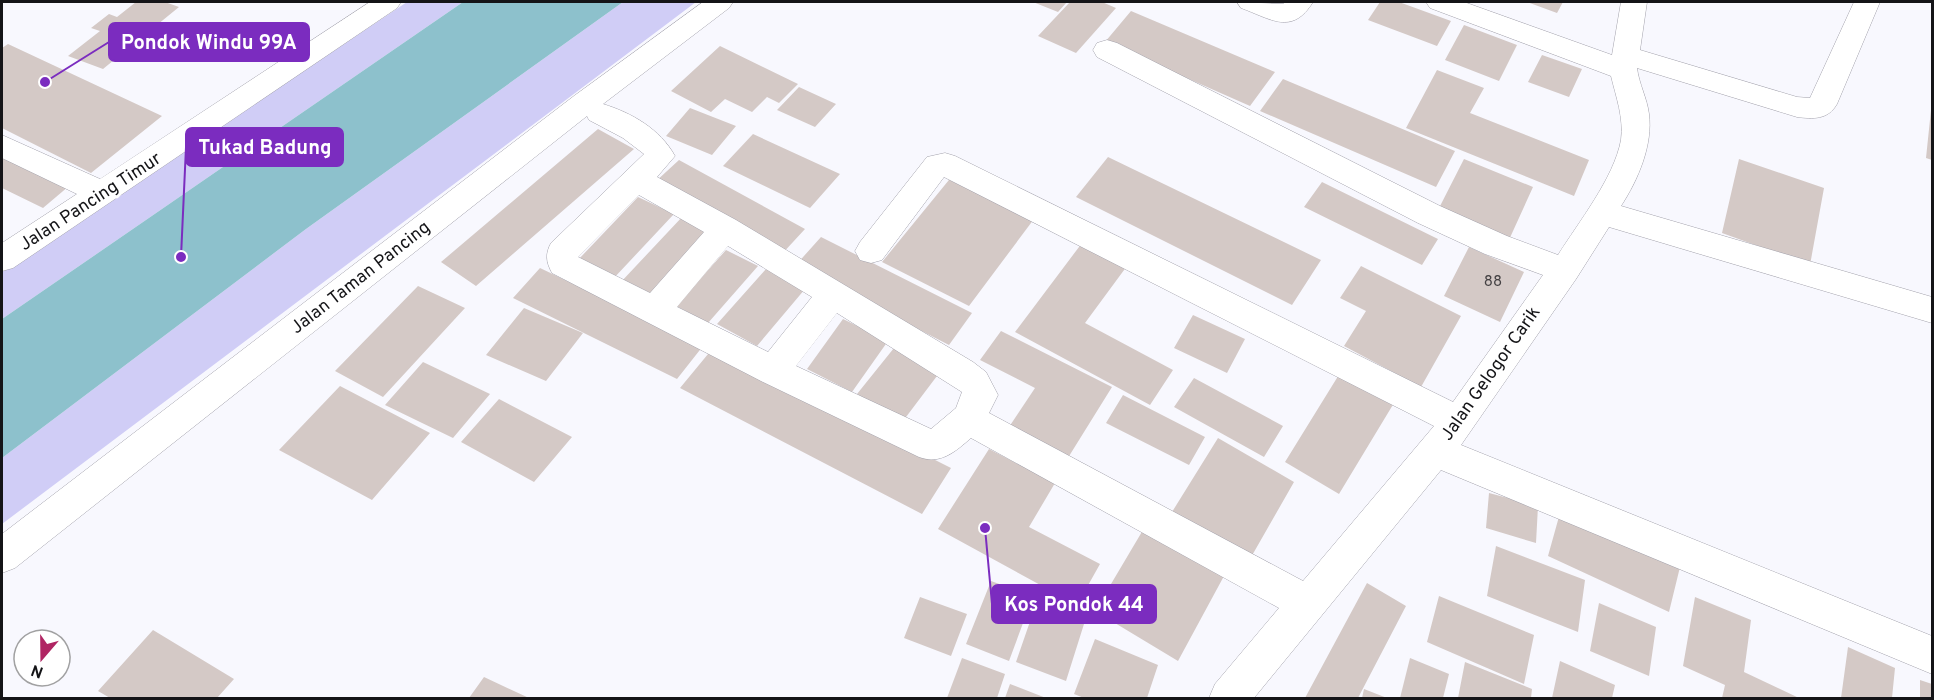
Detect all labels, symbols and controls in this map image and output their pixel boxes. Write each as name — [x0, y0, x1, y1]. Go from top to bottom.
callout: Pondok Windu 99A — [109, 23, 309, 61]
text: Pondok Windu 99A — [121, 31, 297, 57]
callout: Tukad Badung — [186, 128, 343, 166]
text: Tukad Badung — [198, 136, 332, 162]
street label: Jalan Pancing Timur — [16, 148, 166, 257]
street label: Jalan Taman Pancing — [286, 216, 435, 340]
house number: 88 — [1484, 273, 1502, 292]
street label: Jalan Gelogor Carik — [1436, 302, 1546, 446]
callout: Kos Pondok 44 — [992, 585, 1156, 623]
text: Kos Pondok 44 — [1004, 593, 1144, 619]
north arrow — [12, 628, 72, 688]
text: N — [29, 659, 46, 682]

